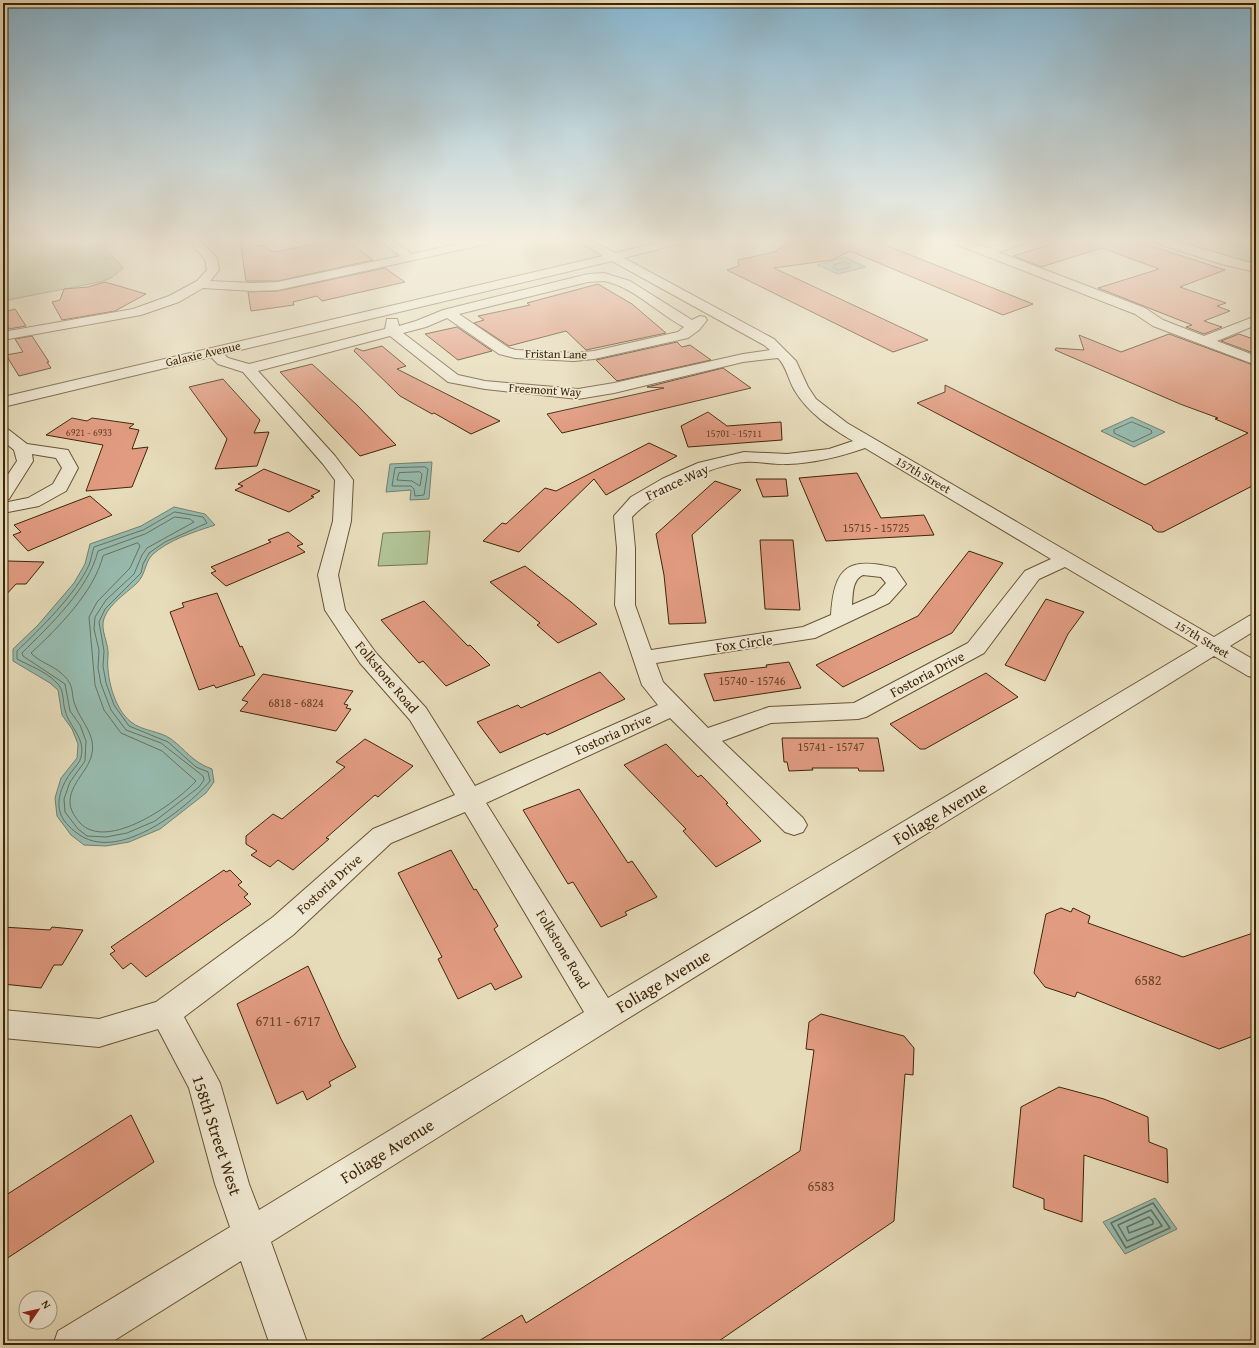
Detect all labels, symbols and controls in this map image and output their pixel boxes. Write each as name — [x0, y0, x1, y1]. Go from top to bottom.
street label: Galaxie Avenue — [164, 337, 242, 370]
street label: Fristan Lane — [525, 344, 588, 363]
street label: Freemont Way — [508, 378, 582, 401]
house number: 6921 - 6933 — [66, 425, 112, 440]
house number: 15701 - 15711 — [706, 426, 762, 441]
street label: 157th Street — [892, 452, 955, 498]
street label: France Way — [642, 459, 712, 505]
house number: 15715 - 15725 — [842, 519, 910, 536]
street label: 157th Street — [1172, 615, 1234, 662]
street label: Fox Circle — [714, 629, 774, 657]
street label: Folkstone Road — [351, 637, 424, 718]
street label: Fostoria Drive — [886, 646, 968, 702]
house number: 15740 - 15746 — [718, 672, 786, 689]
house number: 6818 - 6824 — [268, 694, 324, 711]
street label: Fostoria Drive — [572, 708, 655, 760]
house number: 15741 - 15747 — [797, 738, 865, 755]
street label: Foliage Avenue — [888, 774, 992, 851]
street label: Fostoria Drive — [292, 849, 366, 919]
street label: Folkstone Road — [532, 906, 595, 993]
street label: Foliage Avenue — [611, 942, 715, 1019]
house number: 6582 — [1135, 970, 1161, 990]
house number: 6711 - 6717 — [256, 1011, 321, 1031]
street label: 158th Street West — [186, 1071, 249, 1198]
street label: Foliage Avenue — [335, 1112, 438, 1189]
house number: 6583 — [808, 1176, 834, 1196]
north arrow — [18, 1290, 58, 1330]
text: N — [38, 1297, 55, 1312]

